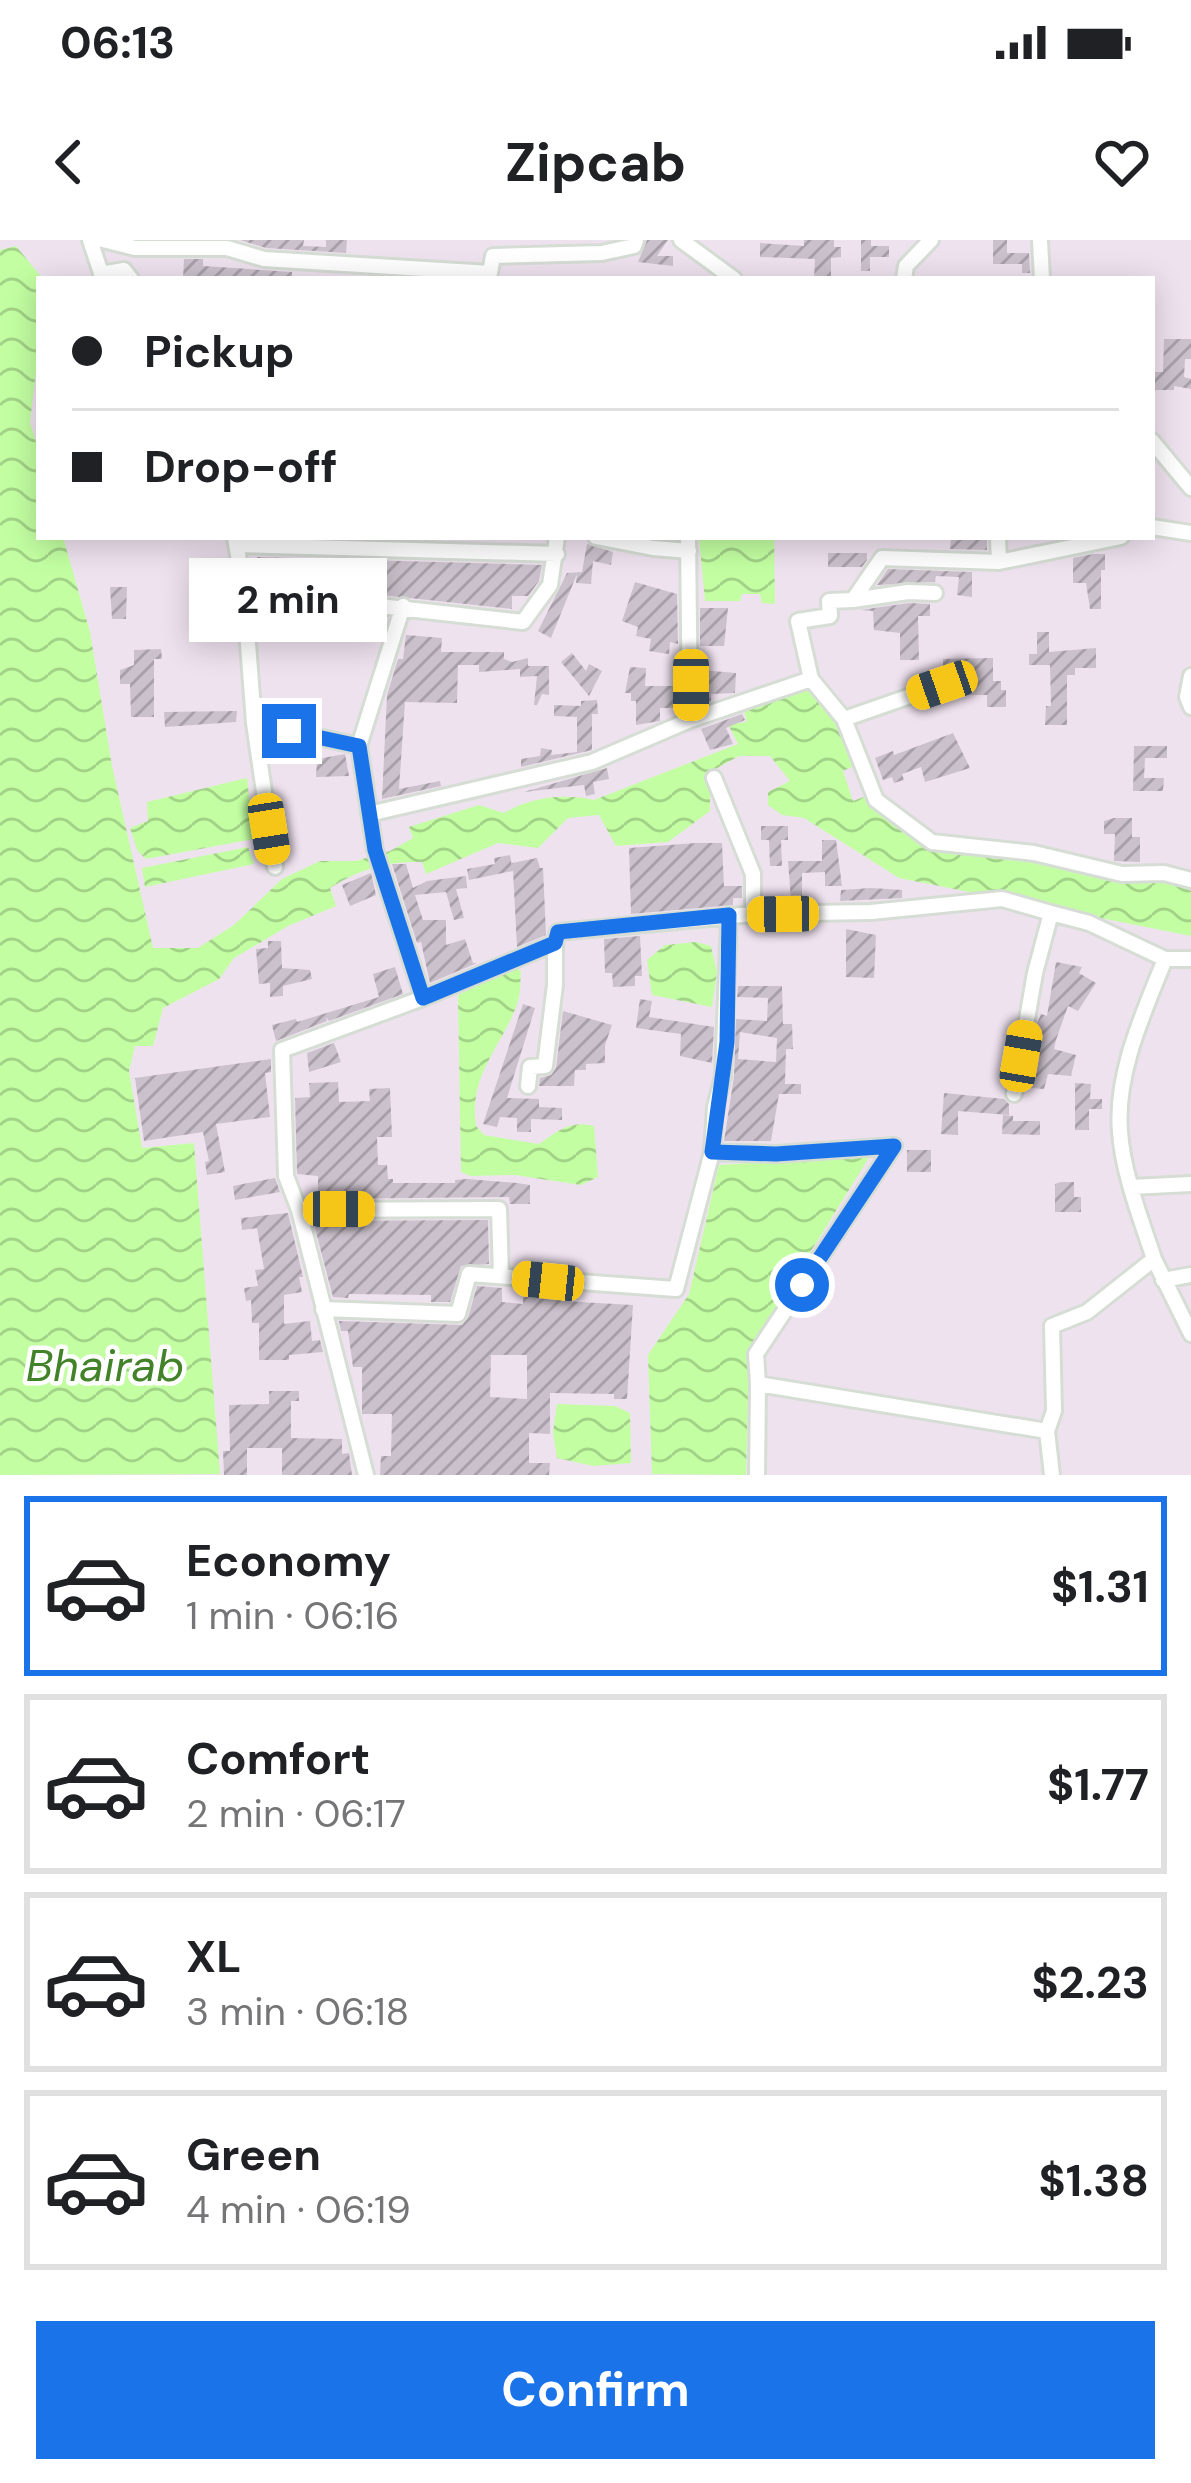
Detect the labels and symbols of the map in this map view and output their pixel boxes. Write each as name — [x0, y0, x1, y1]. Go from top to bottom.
callout: 2 min — [190, 557, 388, 641]
car — [673, 649, 709, 721]
car — [902, 656, 982, 714]
route end — [262, 704, 316, 758]
car — [246, 791, 292, 867]
car — [747, 895, 819, 933]
car — [997, 1017, 1045, 1095]
car — [303, 1191, 375, 1227]
route start — [775, 1258, 829, 1312]
car — [510, 1259, 586, 1303]
water label: Bhairab — [26, 1336, 184, 1395]

